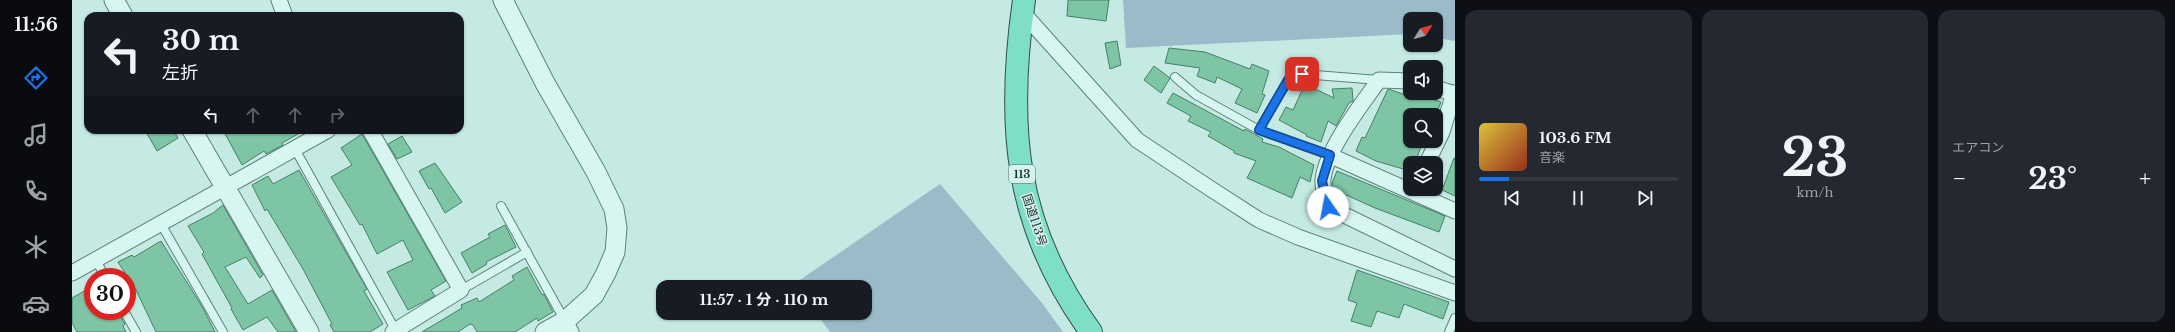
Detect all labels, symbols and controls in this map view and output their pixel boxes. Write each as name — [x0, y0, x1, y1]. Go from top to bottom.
north arrow — [1403, 12, 1443, 52]
map controls — [1403, 12, 1443, 196]
text: 11:56 — [14, 14, 58, 36]
text: 30 m — [162, 23, 239, 58]
icon: left — [96, 28, 148, 80]
pin — [1285, 57, 1319, 91]
button: sound — [1403, 60, 1443, 100]
text: 左折 — [162, 62, 198, 84]
icon: arrive — [1291, 63, 1313, 85]
icon: directions — [22, 64, 50, 92]
icon: left — [200, 104, 222, 126]
icon: ahead — [242, 104, 264, 126]
icon: ahead — [284, 104, 306, 126]
icon: right — [326, 104, 348, 126]
button: search — [1403, 108, 1443, 148]
icon: music — [22, 121, 50, 149]
text: 23 — [1782, 126, 1848, 190]
text: 103.6 FM — [1539, 128, 1612, 147]
text: エアコン — [1952, 139, 2004, 156]
text: 音楽 — [1539, 149, 1565, 166]
button: layers — [1403, 156, 1443, 196]
text: 23° — [2028, 160, 2077, 197]
road number: 113 — [1009, 165, 1035, 183]
text: − — [1952, 165, 1966, 192]
text: + — [2139, 165, 2151, 192]
icon: phone — [22, 177, 50, 205]
text: km/h — [1797, 184, 1833, 201]
position arrow — [1307, 186, 1349, 228]
icon: previous — [1501, 187, 1523, 209]
icon: pause — [1567, 187, 1589, 209]
icon: next — [1634, 187, 1656, 209]
street label: 国道113号 — [1020, 192, 1050, 248]
icon: climate — [22, 233, 50, 261]
speed limit sign: 30 — [84, 268, 136, 320]
icon: car — [22, 290, 50, 318]
text: 11:57 · 1 分 · 110 m — [700, 290, 828, 309]

